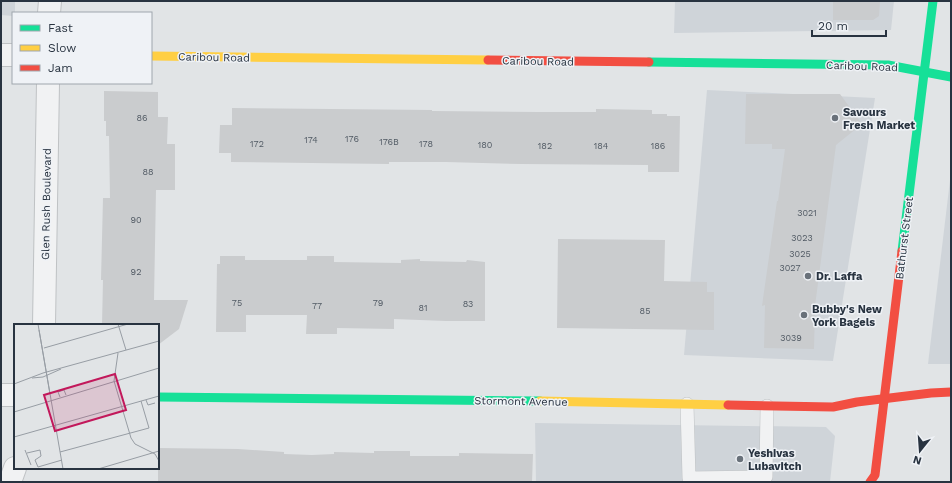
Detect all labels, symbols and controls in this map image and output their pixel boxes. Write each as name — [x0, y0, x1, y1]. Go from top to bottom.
legend — [12, 12, 152, 84]
scale bar — [812, 12, 886, 38]
text: 20 m — [818, 19, 848, 33]
text: Fast — [48, 21, 73, 35]
text: Slow — [48, 41, 76, 55]
street label: Caribou Road — [178, 50, 250, 65]
street label: Caribou Road — [502, 54, 574, 69]
street label: Caribou Road — [826, 59, 898, 74]
text: Jam — [48, 61, 73, 75]
place label: Savours Fresh Market — [843, 106, 915, 132]
house number: 86 — [136, 113, 148, 123]
marker: Savours Fresh Market — [830, 113, 840, 123]
house number: 176 — [345, 134, 359, 144]
house number: 174 — [304, 135, 318, 145]
house number: 176B — [379, 137, 399, 147]
house number: 172 — [250, 139, 264, 149]
house number: 178 — [419, 139, 433, 149]
house number: 180 — [478, 140, 493, 150]
house number: 182 — [538, 141, 552, 151]
house number: 184 — [594, 141, 609, 151]
house number: 186 — [651, 141, 665, 151]
street label: Glen Rush Boulevard — [39, 148, 54, 260]
house number: 88 — [142, 167, 154, 177]
street label: Bathurst Street — [893, 196, 916, 280]
house number: 3021 — [797, 208, 817, 218]
house number: 90 — [130, 215, 142, 225]
house number: 3023 — [791, 233, 813, 243]
house number: 3025 — [789, 249, 811, 259]
house number: 3027 — [780, 263, 800, 273]
house number: 92 — [131, 267, 141, 277]
place label: Dr. Laffa — [816, 270, 863, 283]
marker: Dr. Laffa — [803, 271, 813, 281]
house number: 75 — [232, 298, 242, 308]
house number: 79 — [373, 298, 383, 308]
house number: 83 — [463, 299, 473, 309]
house number: 77 — [312, 301, 322, 311]
house number: 81 — [418, 303, 428, 313]
place label: Bubby's New York Bagels — [812, 303, 882, 329]
house number: 85 — [640, 306, 650, 316]
marker: Bubby's New York Bagels — [799, 310, 809, 320]
inset map — [14, 324, 159, 469]
house number: 3039 — [780, 333, 802, 343]
street label: Stormont Avenue — [474, 394, 568, 409]
north arrow — [900, 431, 940, 471]
place label: Yeshivas Lubavitch — [748, 447, 802, 473]
text: N — [911, 453, 923, 467]
marker: Yeshivas Lubavitch — [735, 454, 745, 464]

